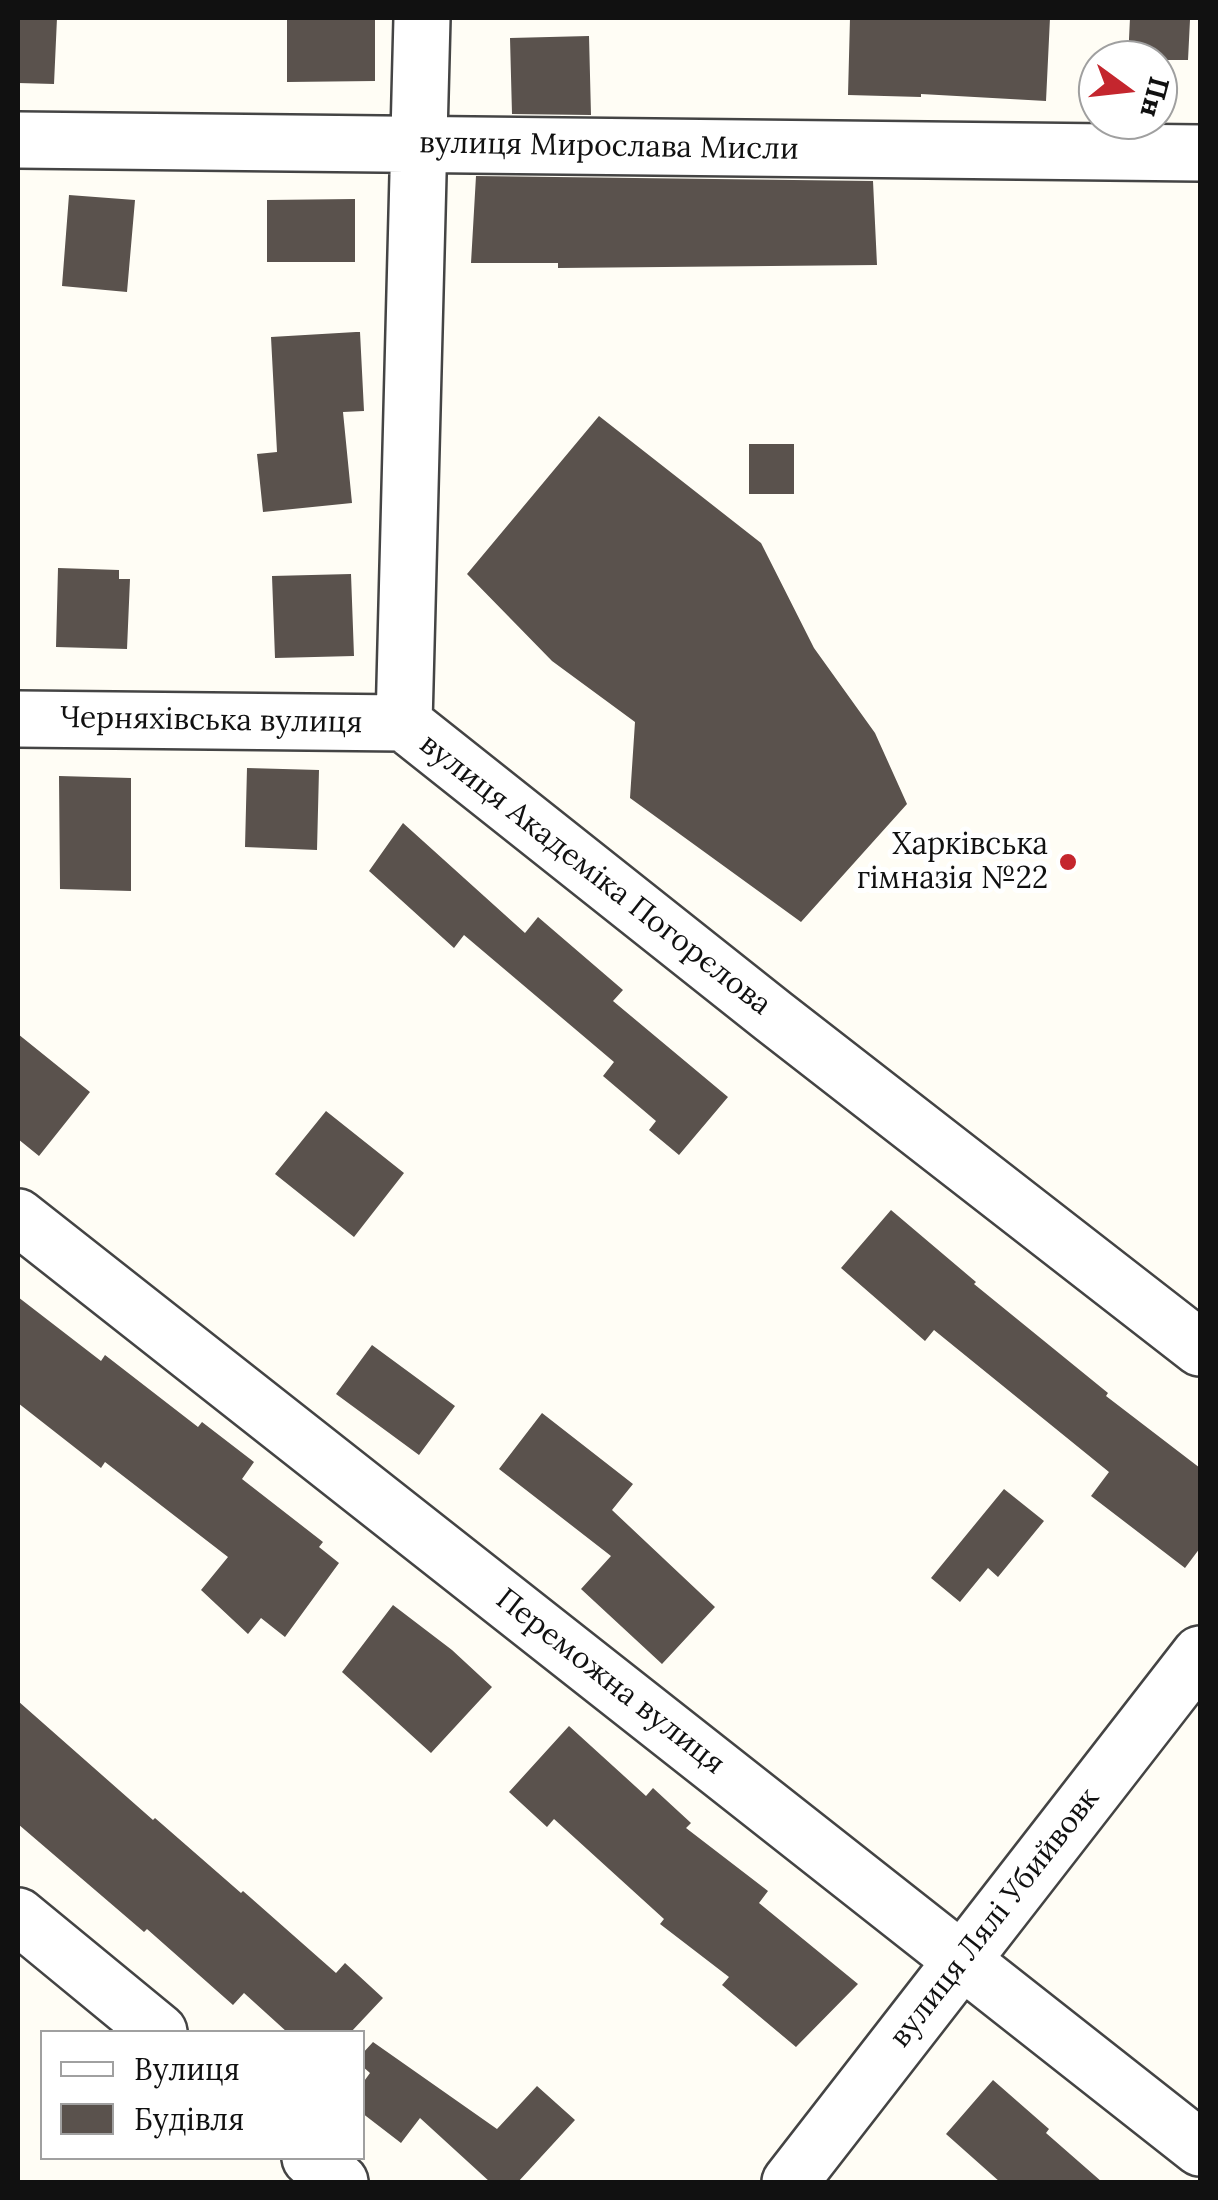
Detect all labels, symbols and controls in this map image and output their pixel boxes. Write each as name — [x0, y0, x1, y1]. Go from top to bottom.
north arrow — [1078, 40, 1178, 140]
text: Пн — [1132, 73, 1178, 121]
street label: вулиця Мирослава Мисли — [419, 126, 799, 168]
street label: Черняхівська вулиця — [59, 700, 363, 742]
street label: вулиця Академіка Погорєлова — [412, 727, 778, 1023]
place label: Харківська гімназія №22 — [857, 827, 1048, 898]
marker: Харківська гімназія №22 — [1057, 851, 1079, 873]
street label: Переможна вулиця — [488, 1582, 732, 1782]
street label: вулиця Лялі Убийвовк — [883, 1781, 1107, 2055]
legend — [40, 2030, 365, 2160]
text: Вулиця — [134, 2050, 240, 2088]
text: Будівля — [134, 2100, 244, 2138]

